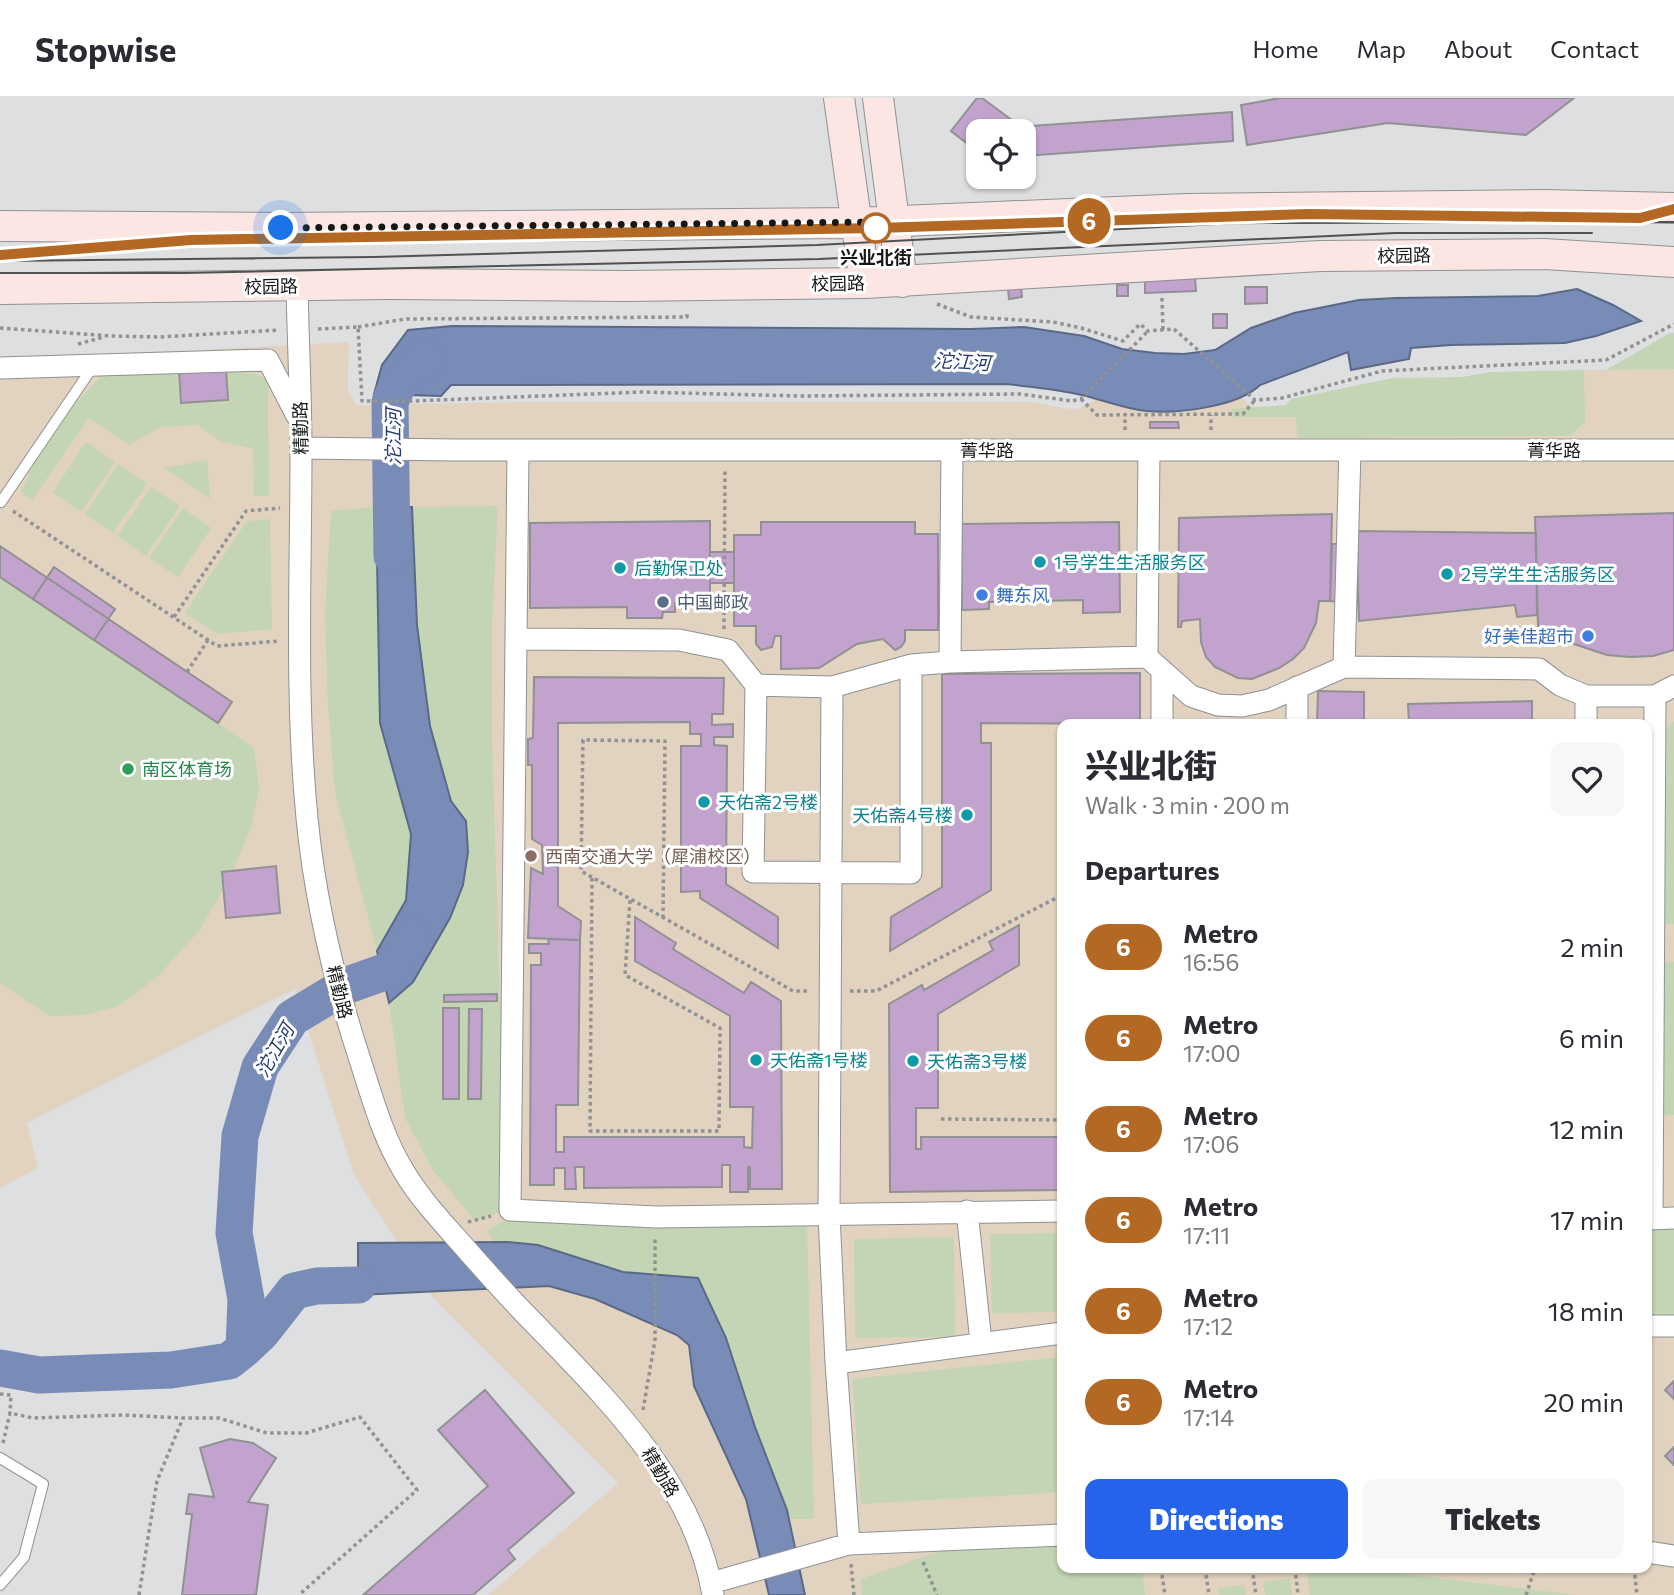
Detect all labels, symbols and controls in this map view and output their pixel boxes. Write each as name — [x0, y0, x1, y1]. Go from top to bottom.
text: Stopwise — [35, 28, 176, 69]
text: Home — [1253, 34, 1319, 63]
text: Map — [1357, 34, 1406, 63]
text: About — [1444, 34, 1512, 63]
text: Contact — [1550, 34, 1639, 63]
map controls — [966, 119, 1036, 189]
button: locate — [966, 119, 1036, 189]
line badge: 6 — [1066, 198, 1112, 244]
text: 6 — [1082, 206, 1096, 235]
your location — [263, 210, 298, 245]
marker: 兴业北街 — [861, 213, 891, 243]
street label: 校园路 — [1377, 244, 1431, 266]
place label: 兴业北街 — [840, 246, 912, 268]
street label: 校园路 — [811, 272, 865, 294]
street label: 校园路 — [244, 275, 298, 297]
water label: 沱江河 — [933, 348, 995, 374]
street label: 精勤路 — [289, 401, 311, 455]
water label: 沱江河 — [381, 405, 404, 466]
street label: 菁华路 — [960, 439, 1014, 461]
street label: 菁华路 — [1527, 439, 1581, 461]
place label: 1号学生生活服务区 — [1054, 551, 1206, 573]
marker: 1号学生生活服务区 — [1032, 554, 1048, 570]
place label: 后勤保卫处 — [634, 557, 724, 579]
marker: 后勤保卫处 — [612, 560, 628, 576]
place label: 2号学生生活服务区 — [1461, 563, 1615, 585]
marker: 2号学生生活服务区 — [1439, 566, 1455, 582]
place label: 舞东风 — [996, 584, 1050, 606]
marker: 舞东风 — [974, 587, 990, 603]
place label: 中国邮政 — [677, 591, 749, 613]
marker: 中国邮政 — [655, 594, 671, 610]
place label: 好美佳超市 — [1484, 625, 1574, 647]
marker: 好美佳超市 — [1580, 628, 1596, 644]
button: heart — [1550, 742, 1624, 816]
text: 兴业北街 — [1085, 744, 1217, 785]
place label: 南区体育场 — [142, 758, 232, 780]
marker: 南区体育场 — [120, 761, 136, 777]
place label: 天佑斋2号楼 — [718, 791, 818, 813]
text: Walk · 3 min · 200 m — [1085, 791, 1290, 819]
marker: 天佑斋2号楼 — [696, 794, 712, 810]
place label: 天佑斋4号楼 — [852, 804, 953, 826]
marker: 天佑斋4号楼 — [959, 807, 975, 823]
place label: 西南交通大学（犀浦校区） — [545, 845, 761, 867]
marker: 西南交通大学（犀浦校区） — [523, 848, 539, 864]
text: Departures — [1085, 854, 1220, 885]
text: Metro — [1183, 917, 1258, 948]
text: 2 min — [1560, 931, 1624, 962]
text: 6 — [1116, 932, 1131, 961]
text: 16:56 — [1183, 948, 1239, 976]
street label: 精勤路 — [323, 963, 357, 1021]
text: Metro — [1183, 1008, 1258, 1039]
water label: 沱江河 — [250, 1016, 300, 1080]
text: 6 min — [1559, 1022, 1624, 1053]
text: 6 — [1116, 1023, 1131, 1052]
text: 17:00 — [1183, 1039, 1240, 1067]
place label: 天佑斋1号楼 — [770, 1049, 868, 1071]
place label: 天佑斋3号楼 — [927, 1050, 1027, 1072]
marker: 天佑斋1号楼 — [748, 1052, 764, 1068]
marker: 天佑斋3号楼 — [905, 1053, 921, 1069]
text: Metro — [1183, 1099, 1258, 1130]
text: 12 min — [1549, 1113, 1624, 1144]
text: 6 — [1116, 1114, 1131, 1143]
text: 17:06 — [1183, 1130, 1239, 1158]
text: Metro — [1183, 1190, 1258, 1221]
text: 17 min — [1550, 1204, 1624, 1235]
text: 6 — [1116, 1205, 1131, 1234]
text: 17:11 — [1183, 1221, 1230, 1249]
text: Metro — [1183, 1281, 1258, 1312]
text: 18 min — [1548, 1295, 1624, 1326]
text: 6 — [1116, 1296, 1131, 1325]
text: 17:12 — [1183, 1312, 1233, 1340]
text: Metro — [1183, 1372, 1258, 1403]
text: 20 min — [1543, 1386, 1624, 1417]
text: 6 — [1116, 1387, 1131, 1416]
text: 17:14 — [1183, 1403, 1234, 1431]
street label: 精勤路 — [638, 1443, 684, 1501]
button: Directions — [1085, 1479, 1348, 1559]
button: Tickets — [1362, 1479, 1624, 1559]

